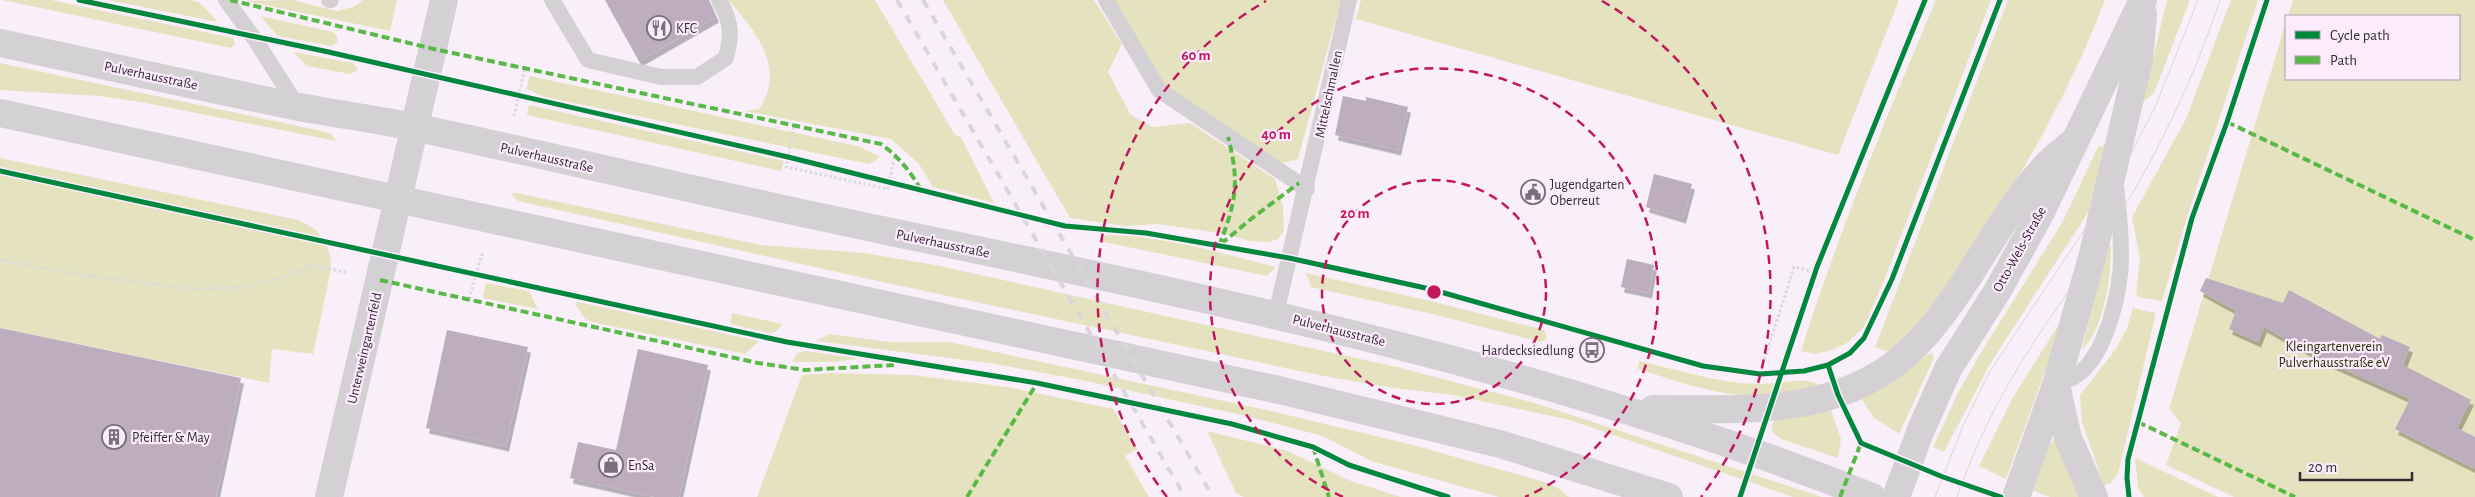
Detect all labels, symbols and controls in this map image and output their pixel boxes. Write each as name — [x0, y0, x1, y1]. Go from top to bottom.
restaurant icon: KFC — [646, 15, 672, 41]
legend — [2285, 15, 2460, 80]
place label: KFC — [676, 22, 697, 36]
text: Cycle path — [2330, 28, 2390, 43]
text: 60 m — [1181, 48, 1211, 63]
street label: Mittelschmallen — [1313, 49, 1345, 139]
text: Path — [2330, 53, 2357, 68]
street label: Pulverhausstraße — [103, 59, 199, 93]
text: 40 m — [1261, 127, 1291, 142]
street label: Pulverhausstraße — [499, 140, 595, 175]
place label: Jugendgarten Oberreut — [1550, 178, 1625, 208]
public building icon: Jugendgarten Oberreut — [1520, 179, 1546, 205]
street label: Otto-Wels-Straße — [1991, 205, 2049, 294]
text: 20 m — [1340, 206, 1370, 221]
street label: Pulverhausstraße — [895, 227, 991, 261]
centre of rings — [1425, 283, 1443, 301]
street label: Unterweingartenfeld — [345, 291, 385, 405]
street label: Pulverhausstraße — [1291, 313, 1387, 349]
bus stop icon: Hardecksiedlung — [1579, 337, 1605, 363]
park label: Kleingartenverein Pulverhausstraße eV — [2278, 340, 2390, 370]
place label: Hardecksiedlung — [1482, 344, 1574, 358]
building icon: Pfeiffer & May — [101, 424, 127, 450]
place label: Pfeiffer & May — [132, 431, 210, 445]
scale bar — [2300, 450, 2412, 482]
shop icon: EnSa — [598, 452, 624, 478]
place label: EnSa — [628, 459, 655, 473]
text: 20 m — [2308, 460, 2337, 475]

